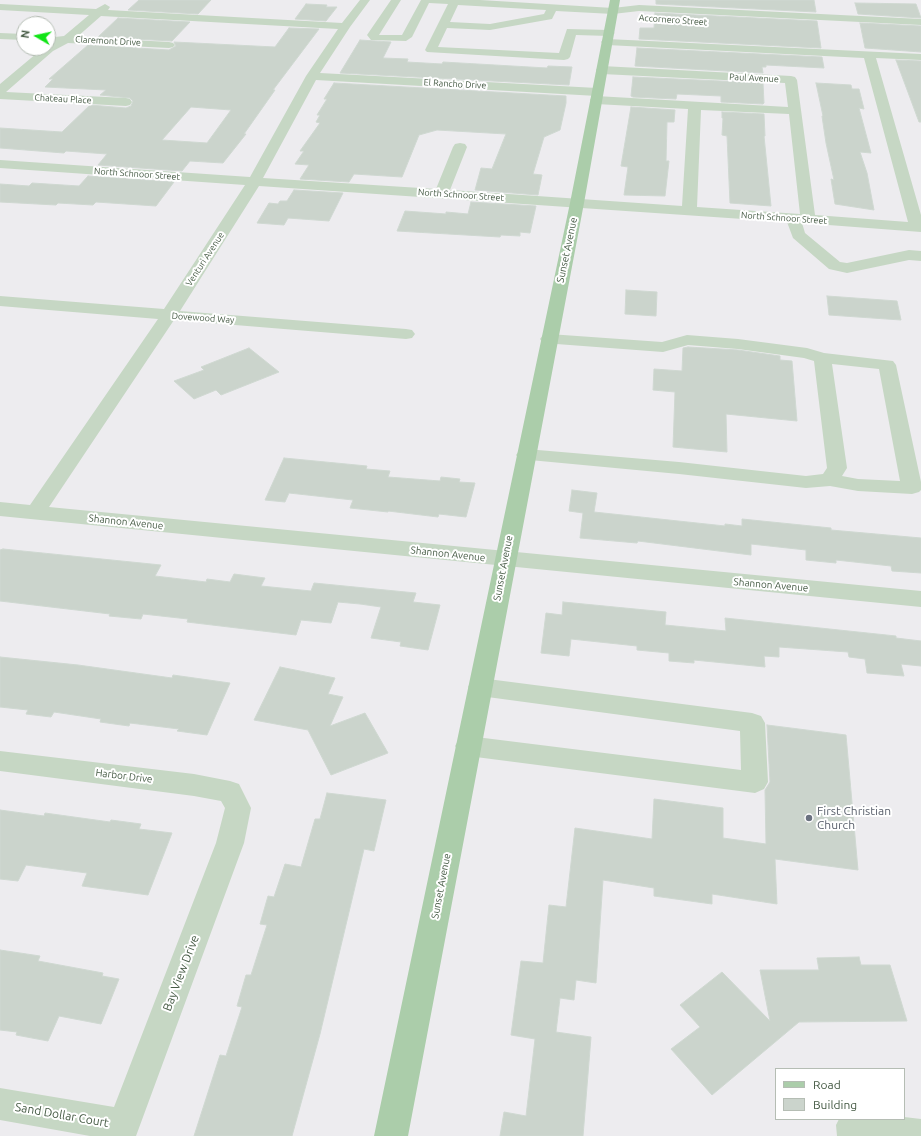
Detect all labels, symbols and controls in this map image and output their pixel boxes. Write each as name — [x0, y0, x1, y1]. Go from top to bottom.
street label: Accornero Street — [638, 12, 708, 28]
north arrow — [16, 16, 56, 56]
text: N — [19, 29, 32, 39]
street label: Claremont Drive — [75, 34, 141, 48]
street label: Paul Avenue — [729, 71, 779, 85]
street label: El Rancho Drive — [423, 77, 487, 91]
street label: Chateau Place — [34, 92, 92, 106]
street label: North Schnoor Street — [94, 166, 180, 182]
street label: North Schnoor Street — [418, 187, 504, 203]
street label: North Schnoor Street — [741, 210, 827, 226]
street label: Sunset Avenue — [554, 216, 580, 284]
street label: Venturi Avenue — [184, 230, 226, 288]
street label: Dovewood Way — [171, 310, 235, 326]
street label: Shannon Avenue — [88, 512, 164, 532]
street label: Sunset Avenue — [491, 534, 515, 602]
street label: Shannon Avenue — [410, 544, 486, 564]
street label: Shannon Avenue — [733, 576, 809, 594]
street label: Harbor Drive — [95, 767, 153, 785]
place label: First Christian Church — [817, 804, 891, 832]
marker: First Christian Church — [804, 813, 814, 823]
street label: Sunset Avenue — [429, 852, 453, 920]
street label: Bay View Drive — [160, 933, 202, 1013]
legend — [775, 1068, 905, 1120]
text: Road — [813, 1078, 841, 1091]
text: Building — [813, 1098, 857, 1111]
street label: Sand Dollar Court — [14, 1100, 110, 1130]

